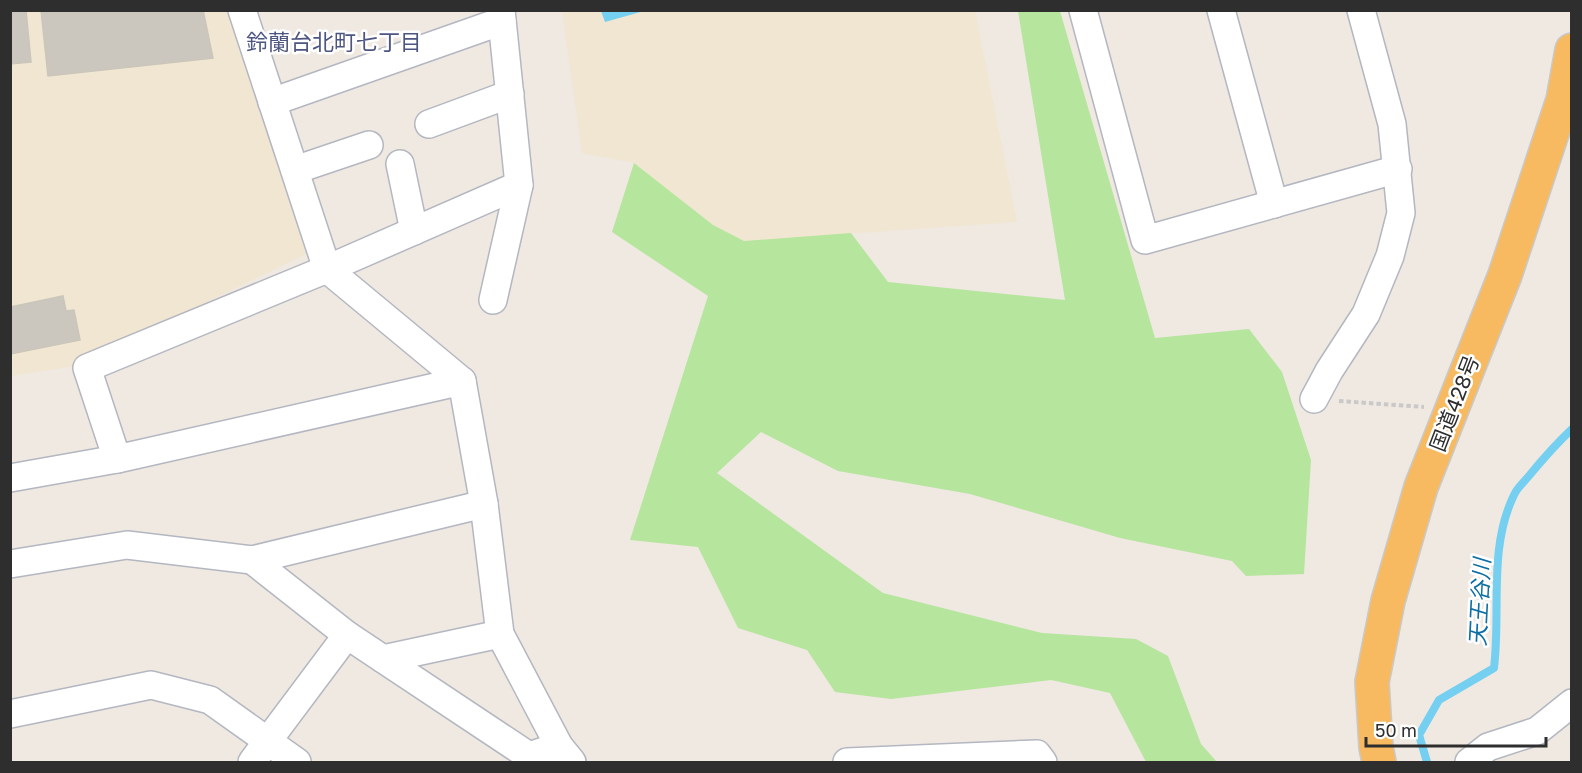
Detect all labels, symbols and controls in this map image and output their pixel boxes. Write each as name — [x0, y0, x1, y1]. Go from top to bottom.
district label: 鈴蘭台北町七丁目 — [246, 28, 422, 55]
street label: 国道428号 — [1424, 351, 1484, 455]
water label: 天王谷川 — [1463, 555, 1495, 647]
scale bar — [1366, 710, 1546, 748]
text: 50 m — [1375, 719, 1417, 741]

